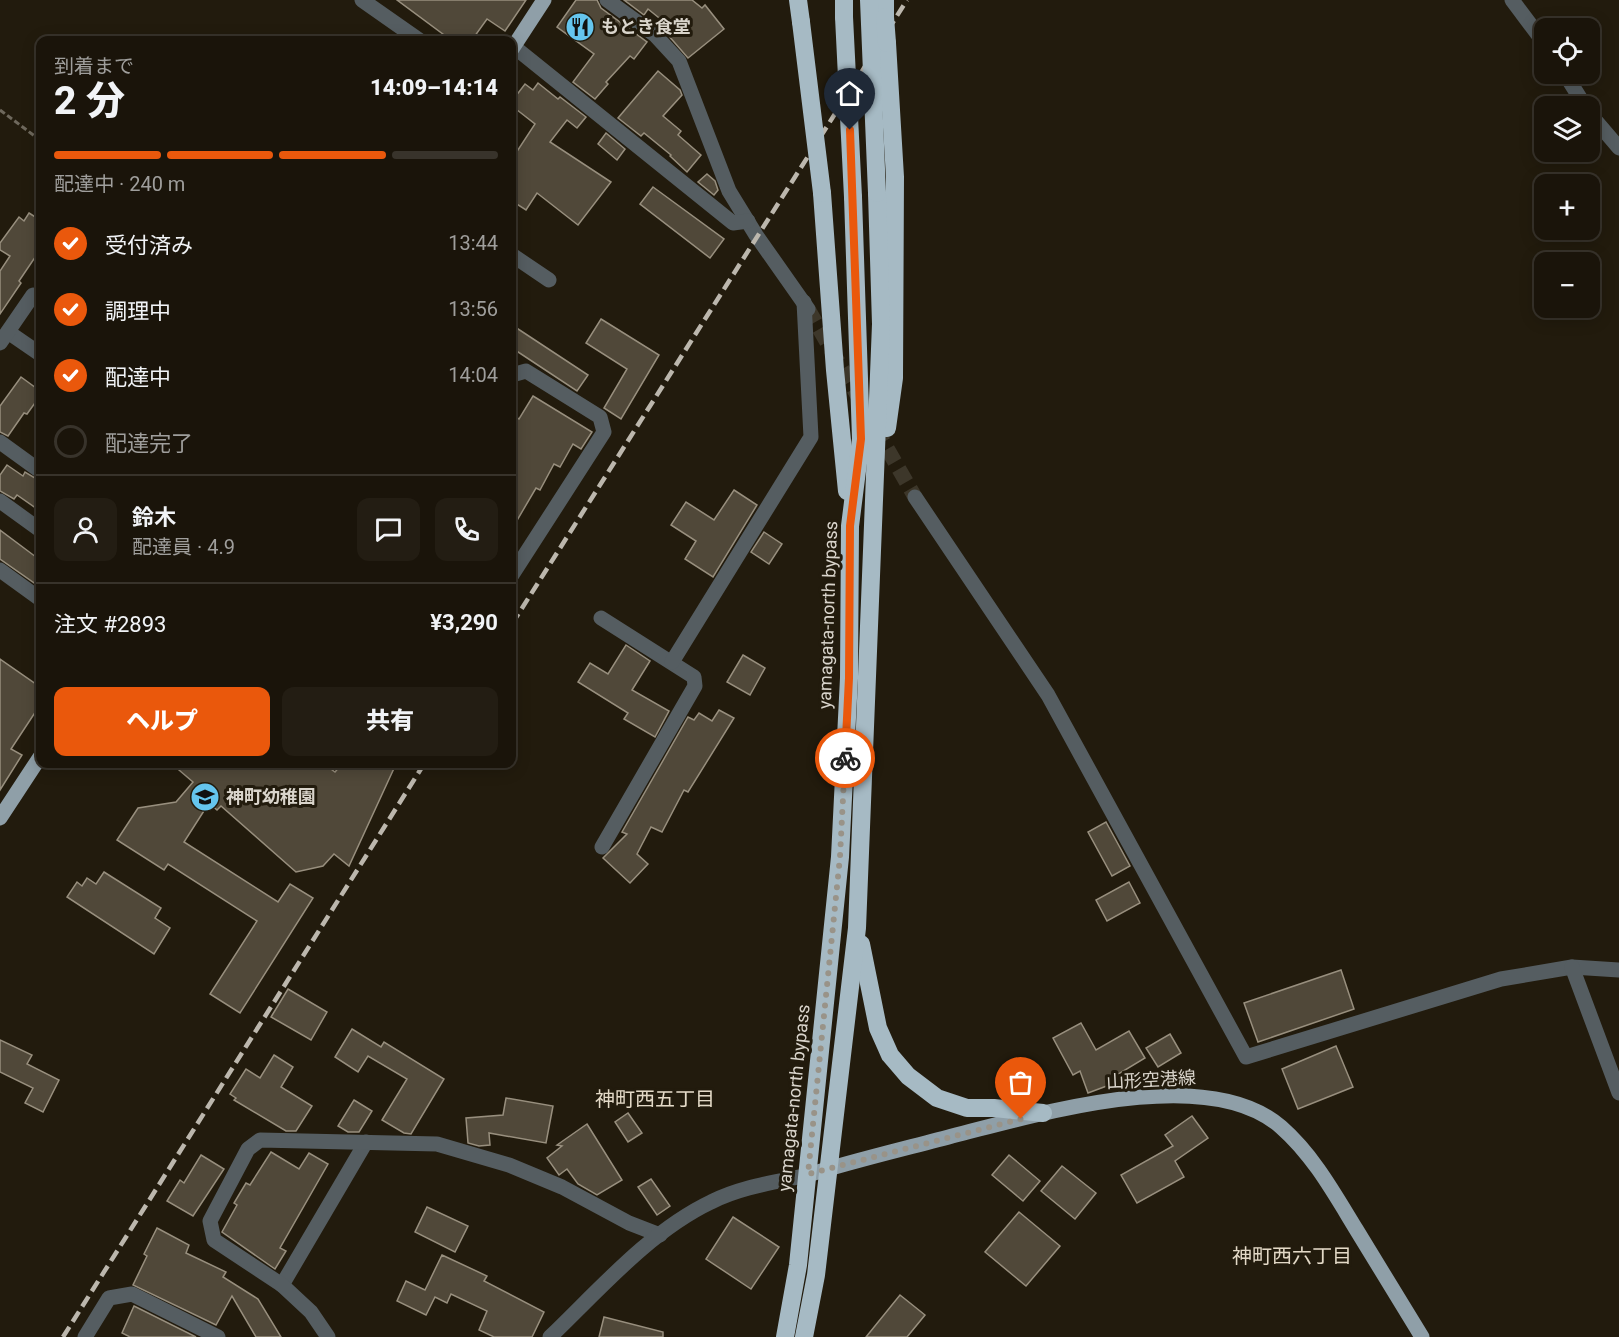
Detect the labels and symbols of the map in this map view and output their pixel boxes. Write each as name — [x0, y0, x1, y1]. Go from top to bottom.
restaurant icon: もとき食堂 — [564, 11, 596, 43]
place label: もとき食堂 — [601, 16, 691, 37]
pin — [824, 68, 875, 130]
street label: yamagata-north bypass — [814, 521, 841, 709]
courier — [815, 728, 875, 788]
school or university icon: 神町幼稚園 — [189, 781, 221, 813]
place label: 神町幼稚園 — [226, 786, 316, 807]
street label: yamagata-north bypass — [773, 1003, 814, 1193]
pin — [995, 1057, 1046, 1119]
street label: 山形空港線 — [1105, 1067, 1196, 1092]
district label: 神町西五丁目 — [595, 1087, 715, 1111]
district label: 神町西六丁目 — [1232, 1244, 1352, 1268]

